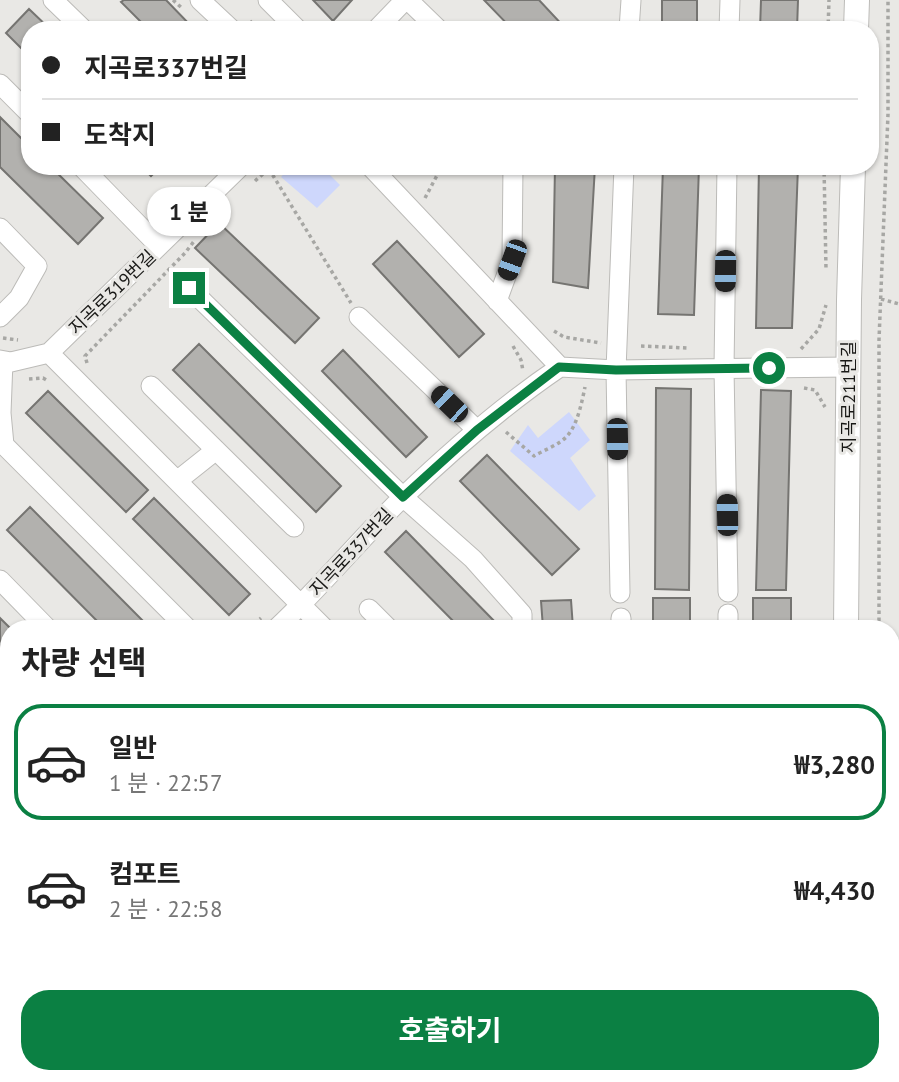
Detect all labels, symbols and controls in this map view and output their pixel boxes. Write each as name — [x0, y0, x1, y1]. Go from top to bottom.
text: 지곡로337번길 — [84, 51, 248, 84]
text: 도착지 — [84, 118, 156, 151]
callout: 1 분 — [147, 187, 231, 236]
text: 1 분 — [169, 197, 209, 226]
car — [495, 237, 530, 283]
street label: 지곡로319번길 — [64, 245, 160, 339]
car — [715, 250, 736, 292]
route end — [173, 272, 205, 304]
street label: 지곡로211번길 — [837, 341, 860, 453]
route start — [753, 352, 785, 384]
car — [427, 382, 472, 426]
car — [607, 418, 628, 460]
car — [717, 494, 738, 536]
street label: 지곡로337번길 — [304, 503, 398, 601]
text: 차량 선택 — [21, 641, 147, 683]
icon: car — [25, 731, 88, 794]
text: 일반 — [109, 731, 157, 764]
text: ₩3,280 — [794, 748, 875, 781]
text: 1 분 · 22:57 — [109, 768, 222, 797]
icon: car — [25, 857, 88, 920]
text: 컴포트 — [109, 857, 181, 890]
text: ₩4,430 — [794, 874, 875, 907]
text: 2 분 · 22:58 — [109, 894, 222, 923]
button: 호출하기 — [21, 990, 879, 1070]

